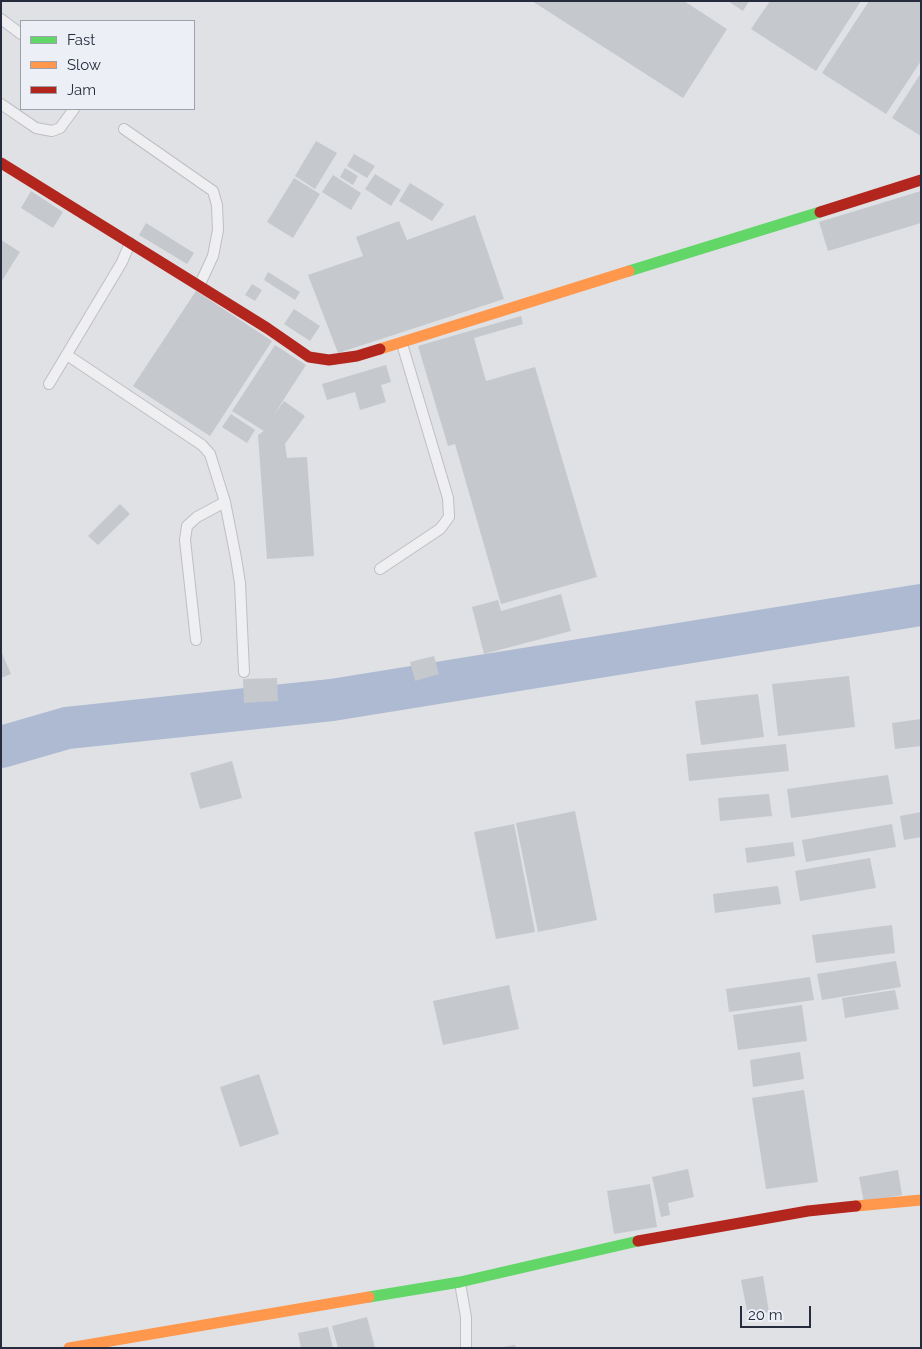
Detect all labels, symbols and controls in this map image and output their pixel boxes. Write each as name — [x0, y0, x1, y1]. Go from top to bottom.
legend — [20, 20, 195, 110]
text: Fast — [67, 31, 95, 49]
text: Slow — [67, 56, 101, 74]
text: Jam — [67, 81, 96, 99]
scale bar — [742, 1296, 813, 1328]
text: 20 m — [748, 1306, 783, 1324]

